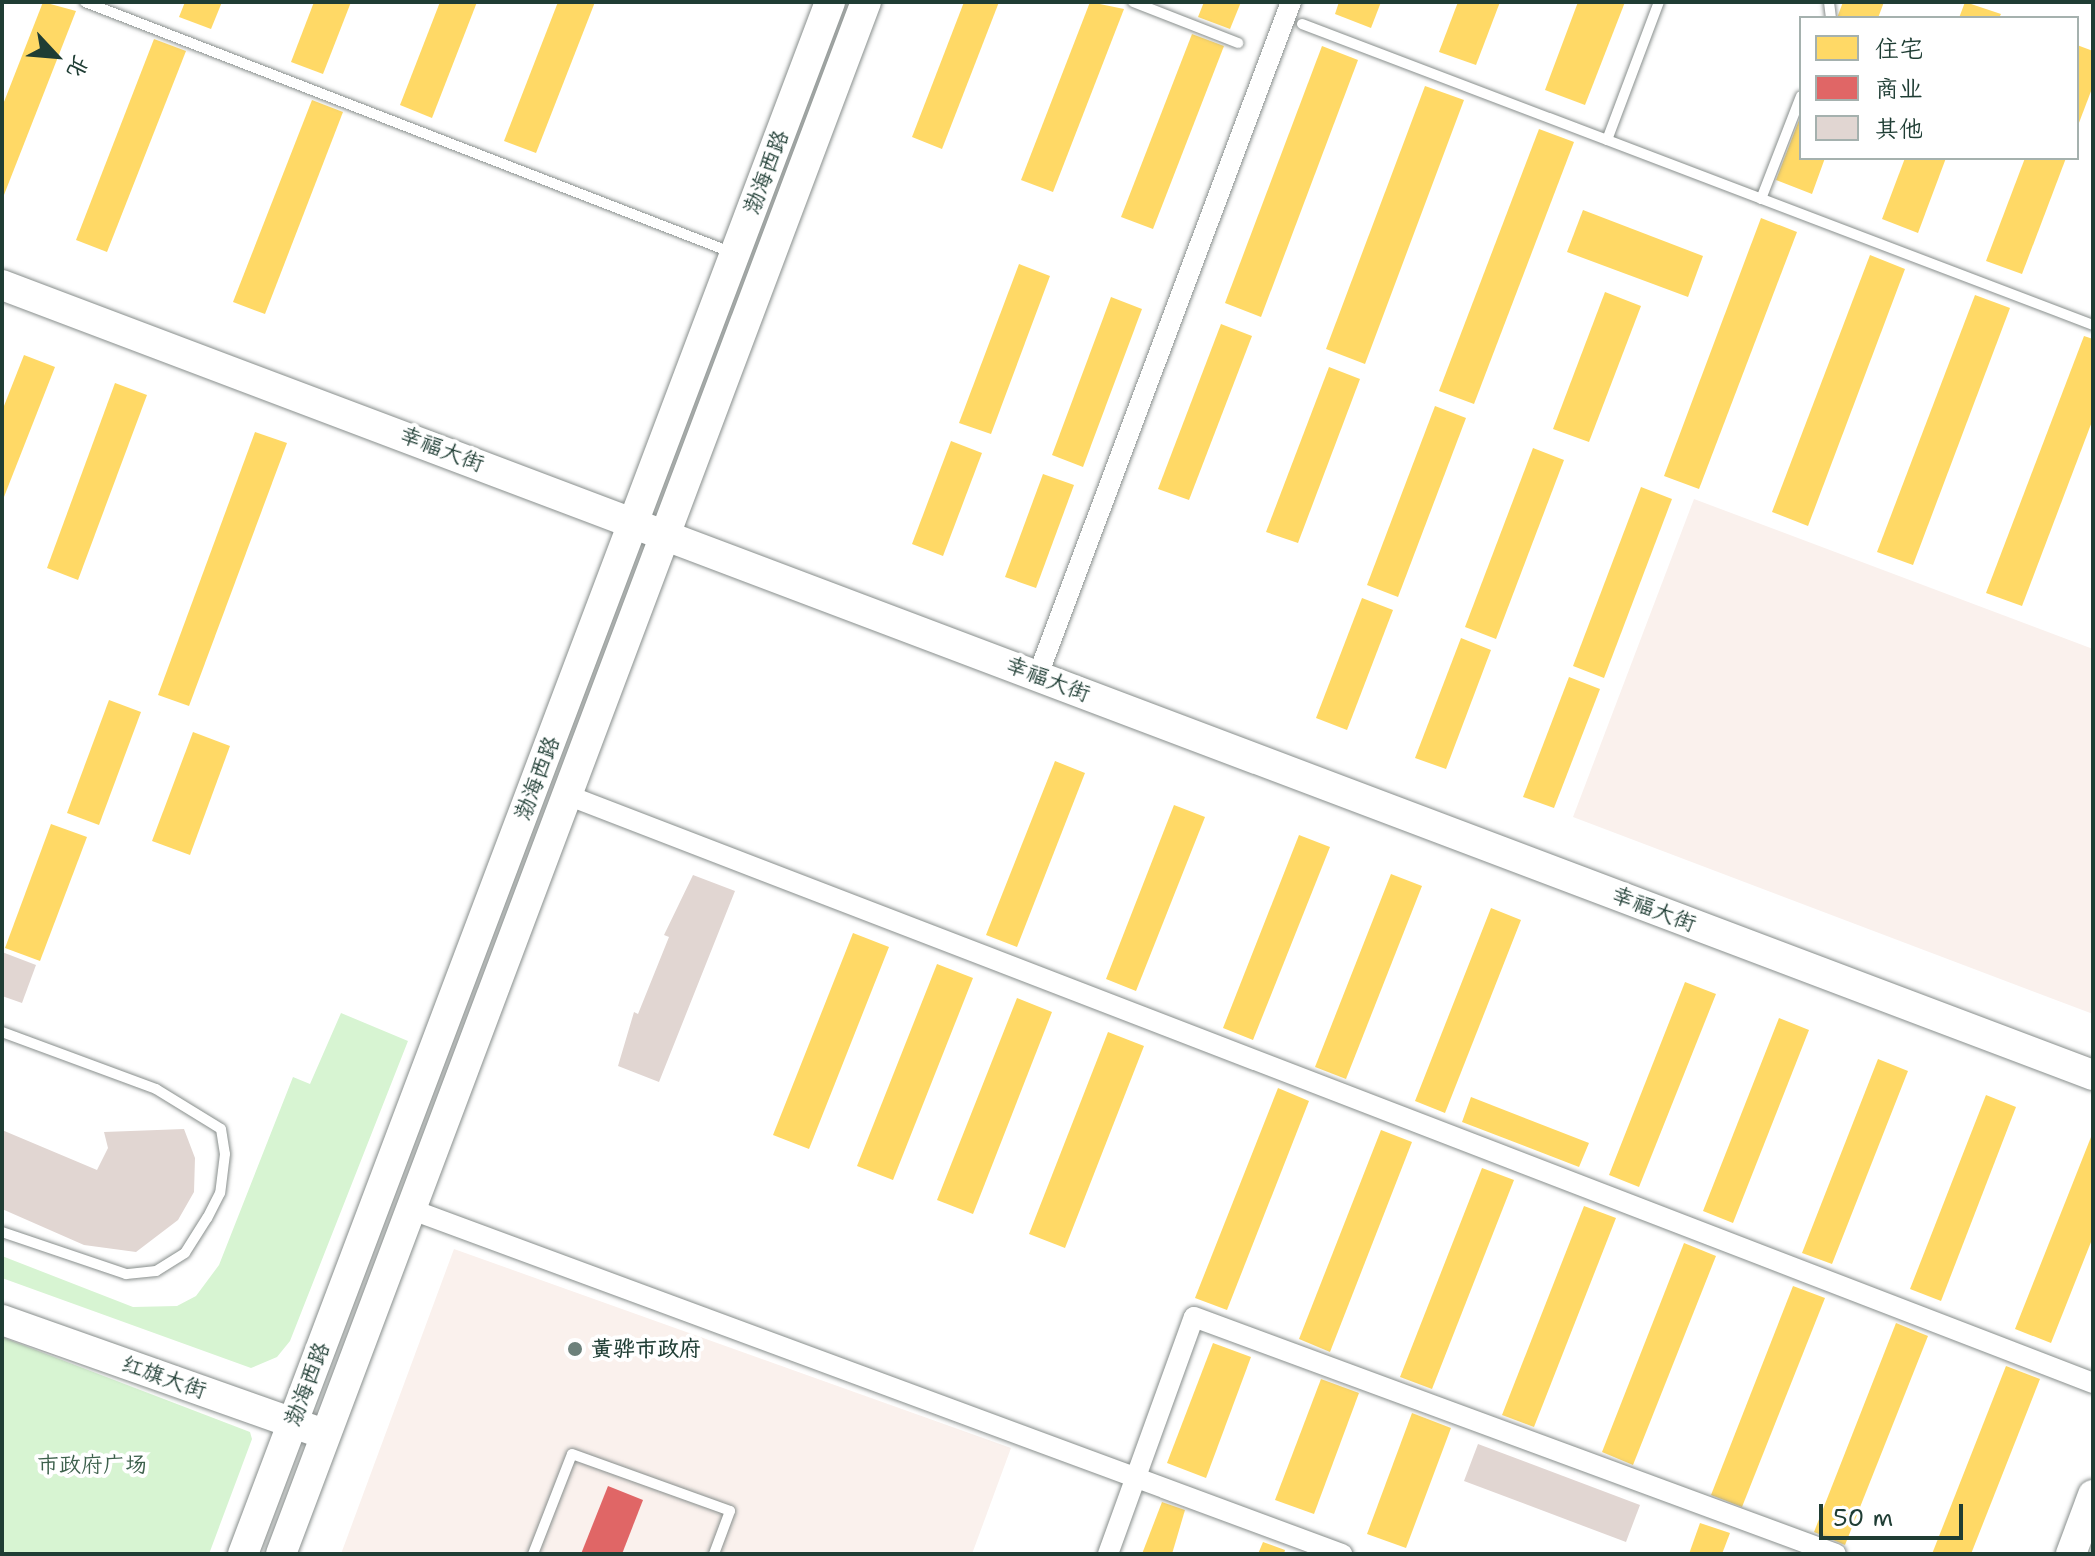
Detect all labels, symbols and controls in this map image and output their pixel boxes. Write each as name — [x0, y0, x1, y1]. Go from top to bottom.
north arrow — [16, 16, 96, 96]
legend — [1799, 16, 2079, 160]
text: 住宅 — [1875, 33, 1923, 65]
text: 北 — [60, 50, 96, 83]
text: 商业 — [1875, 73, 1923, 105]
text: 其他 — [1875, 113, 1923, 145]
street label: 渤海西路 — [738, 126, 794, 218]
street label: 幸福大街 — [396, 421, 488, 477]
street label: 幸福大街 — [1002, 651, 1094, 707]
street label: 渤海西路 — [509, 732, 565, 824]
street label: 幸福大街 — [1608, 881, 1700, 937]
place label: 黄骅市政府 — [591, 1336, 701, 1362]
street label: 渤海西路 — [279, 1338, 335, 1430]
marker: 黄骅市政府 — [566, 1340, 584, 1358]
street label: 红旗大街 — [118, 1350, 210, 1404]
park label: 市政府广场 — [37, 1452, 147, 1478]
scale bar — [1823, 1488, 1967, 1538]
text: 50 m — [1833, 1502, 1893, 1534]

